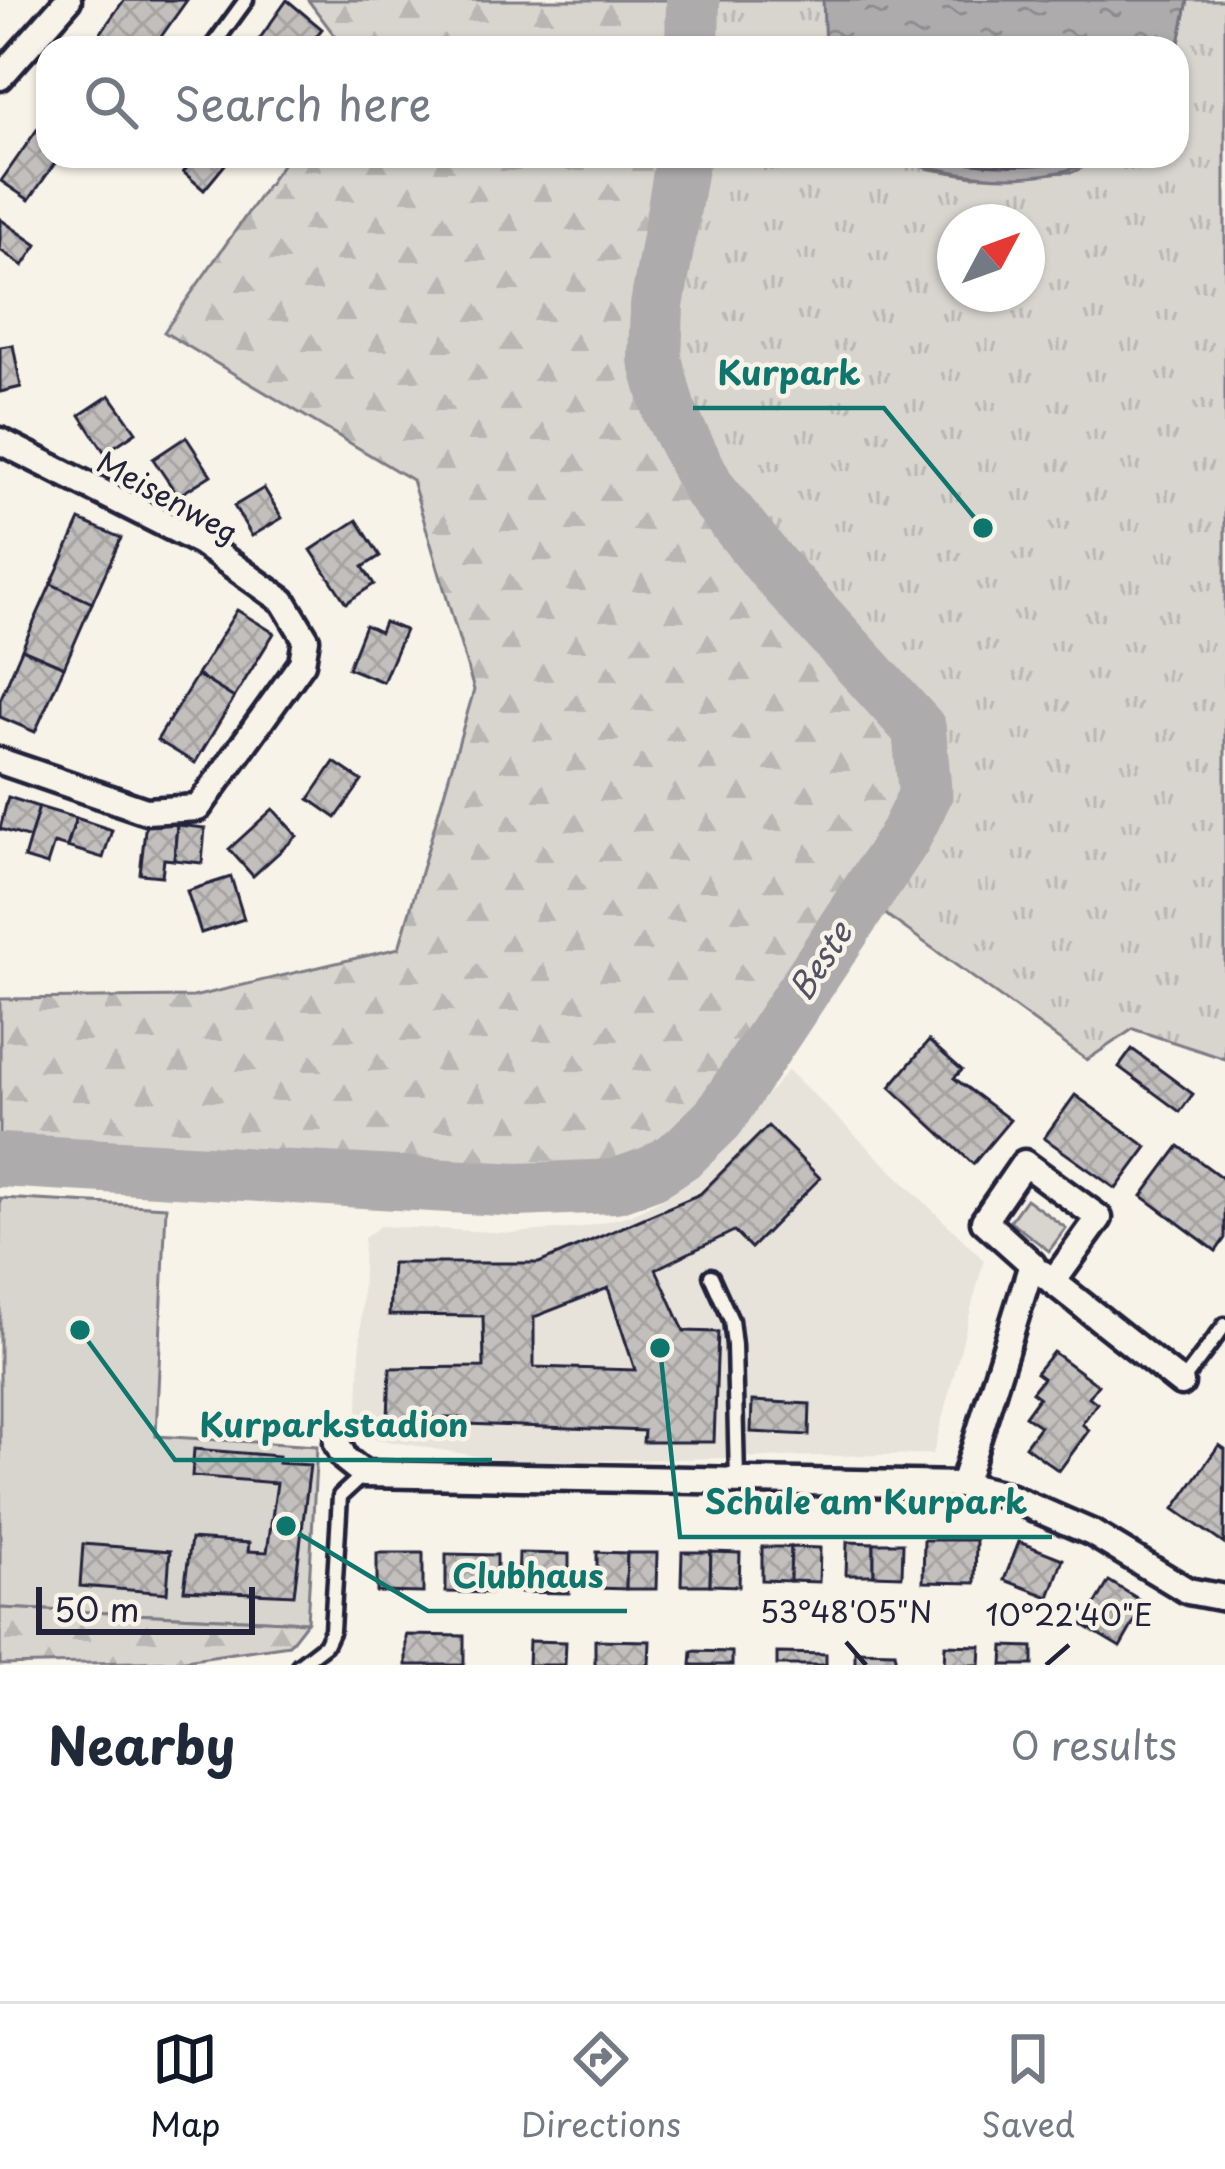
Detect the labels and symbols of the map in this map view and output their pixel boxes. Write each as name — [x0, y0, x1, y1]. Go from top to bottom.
north arrow — [937, 204, 1045, 312]
callout: Kurpark — [693, 339, 884, 408]
text: Kurpark — [717, 346, 861, 396]
street label: Meisenweg — [89, 439, 247, 553]
water label: Beste — [775, 910, 864, 1009]
callout: Kurparkstadion — [175, 1391, 492, 1460]
text: Kurparkstadion — [200, 1398, 468, 1448]
callout: Schule am Kurpark — [680, 1468, 1052, 1537]
text: Schule am Kurpark — [705, 1475, 1027, 1525]
callout: Clubhaus — [428, 1542, 627, 1611]
text: Clubhaus — [452, 1549, 604, 1599]
scale bar — [36, 1581, 255, 1634]
text: 53°48'05"N — [760, 1588, 932, 1633]
text: 10°22'40"E — [985, 1591, 1153, 1636]

